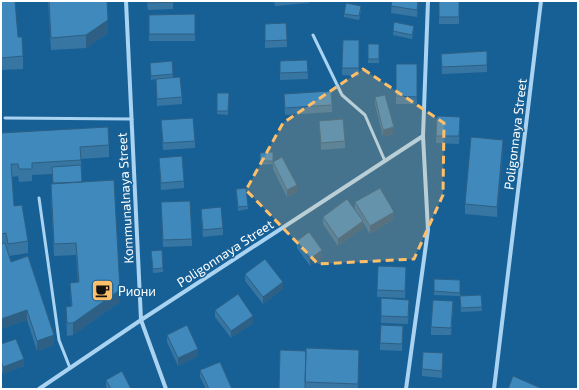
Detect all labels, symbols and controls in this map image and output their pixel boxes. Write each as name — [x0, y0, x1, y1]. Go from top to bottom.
street label: Poligonnaya Street — [500, 77, 530, 190]
street label: Kommunalnaya Street — [114, 132, 136, 264]
street label: Poligonnaya Street — [174, 216, 276, 290]
cafe icon: Риони — [90, 278, 116, 304]
place label: Риони — [118, 283, 156, 299]

